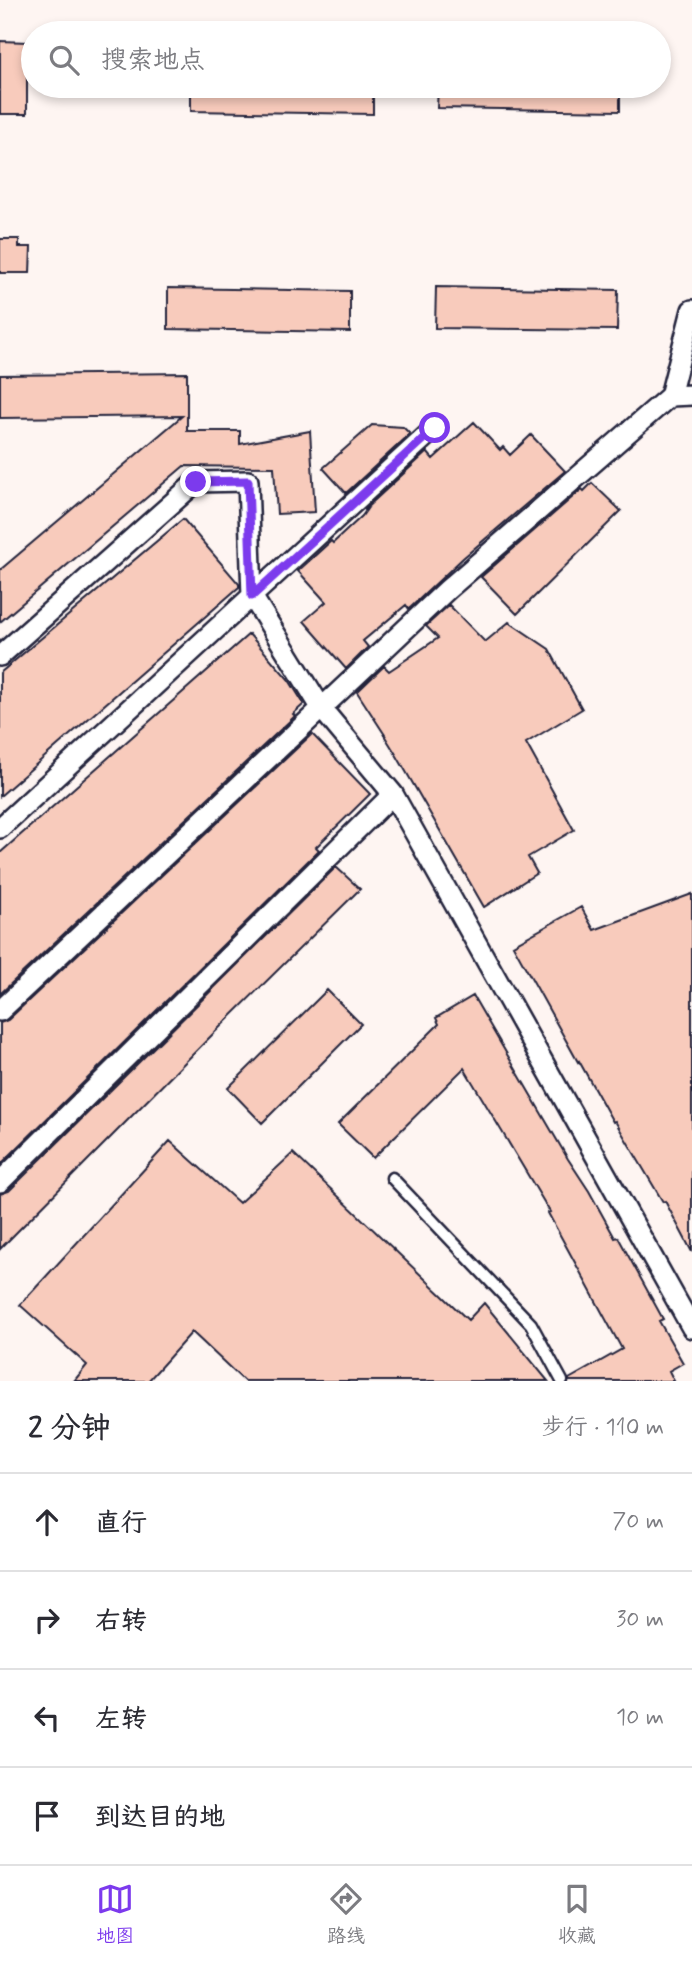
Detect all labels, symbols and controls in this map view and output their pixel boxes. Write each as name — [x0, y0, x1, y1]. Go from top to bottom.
search box — [21, 21, 671, 98]
icon: search — [45, 41, 83, 79]
text: 搜索地点 — [101, 44, 205, 78]
route start — [419, 412, 450, 443]
route end — [180, 466, 211, 497]
text: 2 分钟 — [28, 1409, 111, 1448]
text: 步行 · 110 m — [542, 1413, 664, 1443]
icon: ahead — [28, 1503, 66, 1541]
text: 直行 — [95, 1507, 147, 1541]
text: 70 m — [612, 1507, 664, 1537]
icon: right — [28, 1601, 66, 1639]
text: 右转 — [95, 1605, 147, 1639]
text: 30 m — [616, 1605, 664, 1635]
icon: left — [28, 1699, 66, 1737]
text: 左转 — [95, 1703, 147, 1737]
text: 10 m — [616, 1703, 664, 1733]
icon: arrive — [28, 1797, 66, 1835]
text: 到达目的地 — [95, 1801, 225, 1835]
tab: 地图 — [96, 1880, 134, 1949]
tab: 路线 — [327, 1880, 365, 1949]
tab: 收藏 — [558, 1880, 596, 1949]

